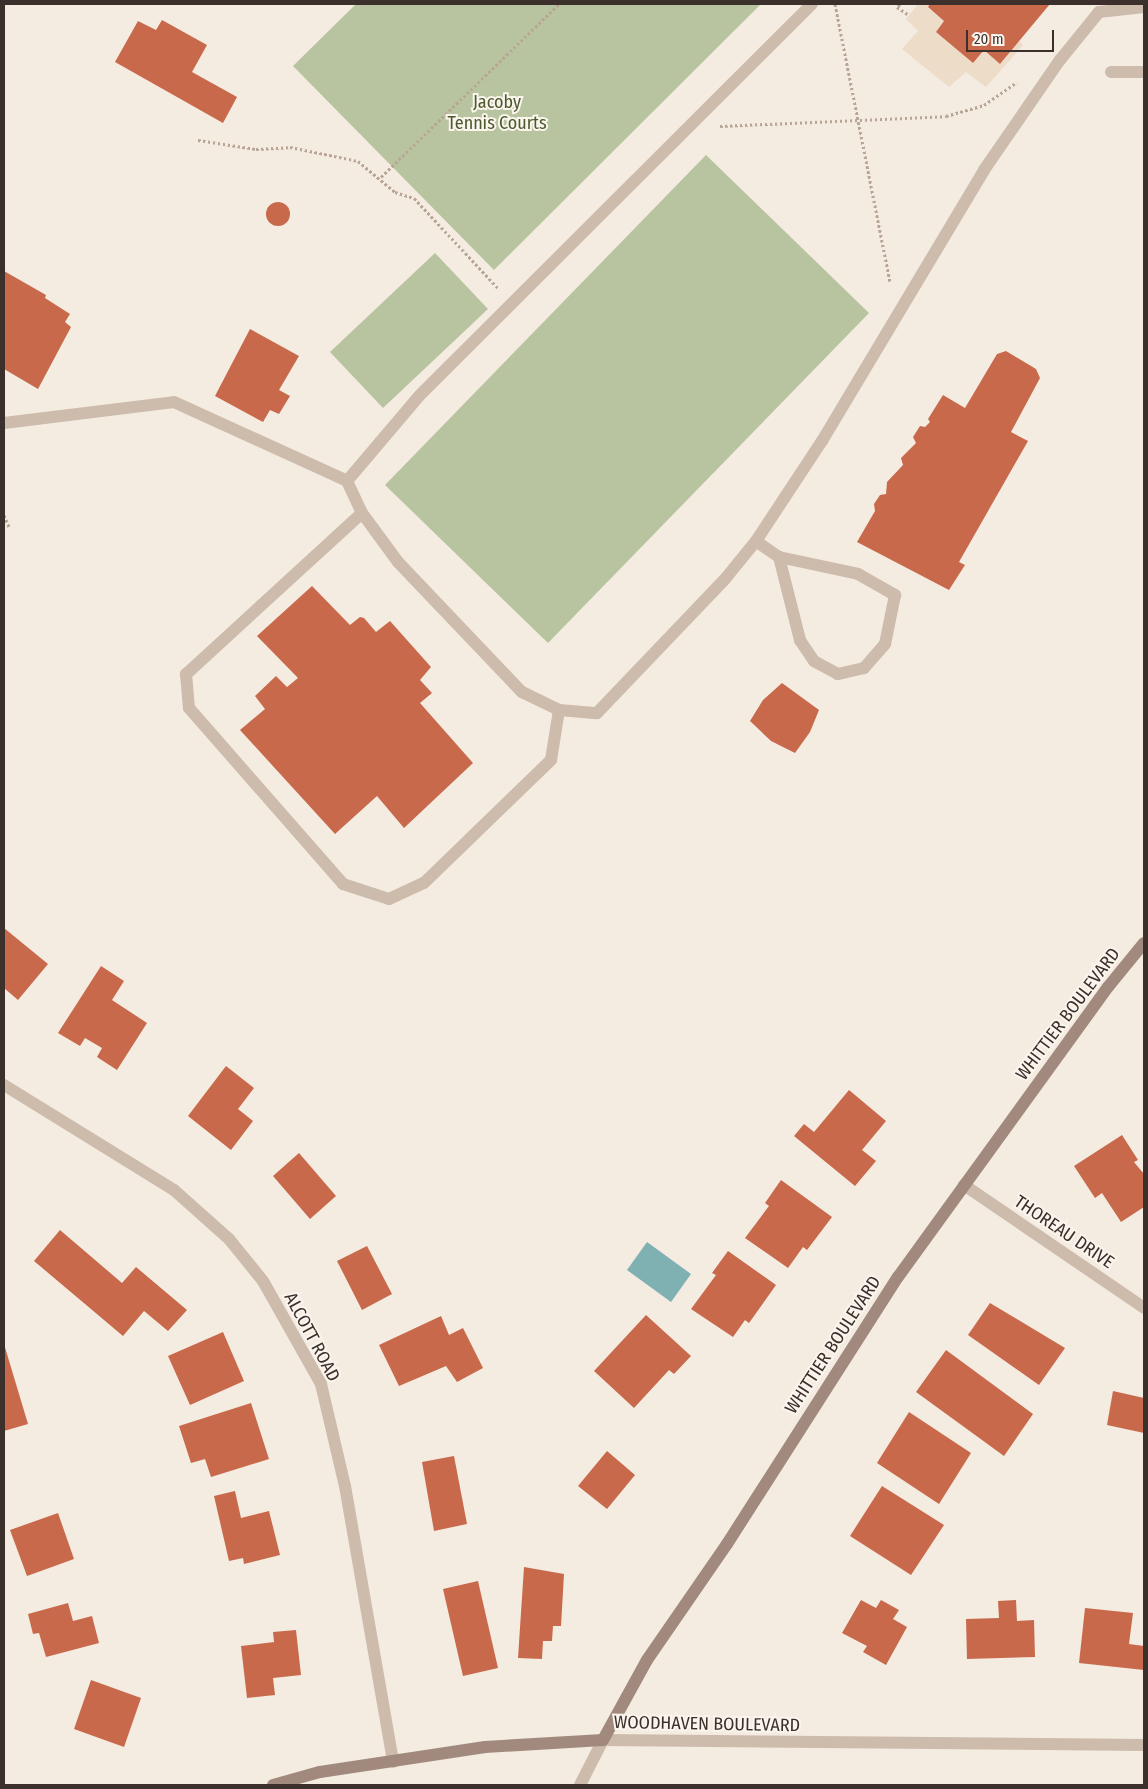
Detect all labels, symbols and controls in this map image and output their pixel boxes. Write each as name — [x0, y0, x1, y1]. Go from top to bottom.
scale bar — [968, 20, 1056, 52]
text: 20 m — [974, 30, 1004, 48]
park label: Jacoby Tennis Courts — [447, 92, 547, 134]
street label: WHITTIER BOULEVARD — [1011, 944, 1125, 1084]
street label: THOREAU DRIVE — [1010, 1191, 1118, 1273]
street label: WHITTIER BOULEVARD — [780, 1272, 886, 1418]
street label: ALCOTT ROAD — [280, 1289, 344, 1385]
street label: WOODHAVEN BOULEVARD — [614, 1712, 800, 1736]

